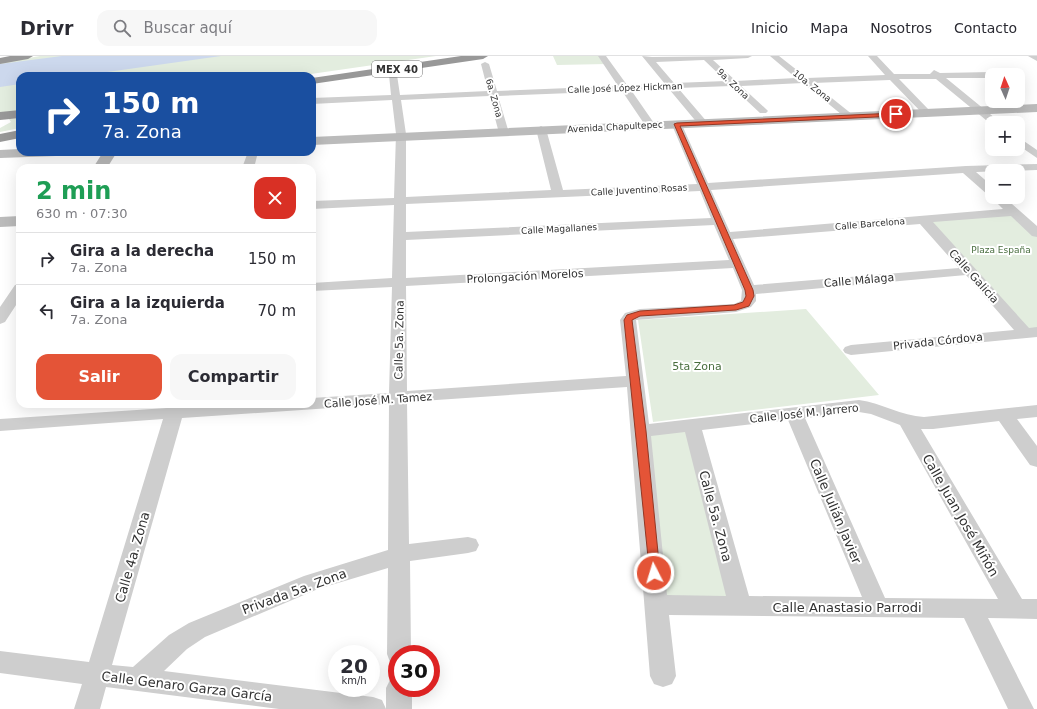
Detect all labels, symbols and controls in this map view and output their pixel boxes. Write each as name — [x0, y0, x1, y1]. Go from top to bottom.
search box — [97, 10, 377, 46]
text: Drivr — [20, 17, 73, 39]
icon: search — [111, 17, 133, 39]
text: Buscar aquí — [143, 19, 232, 37]
text: Inicio — [751, 20, 788, 36]
text: Mapa — [810, 20, 848, 36]
text: Nosotros — [870, 20, 932, 36]
text: Contacto — [954, 20, 1017, 36]
road number: MEX 40 — [372, 61, 422, 77]
street label: 9a. Zona — [715, 67, 751, 101]
street label: 10a. Zona — [791, 68, 833, 104]
north arrow — [985, 68, 1025, 108]
map controls — [985, 68, 1025, 204]
street label: 6a. Zona — [484, 77, 504, 119]
street label: Calle José López Hickman — [567, 81, 683, 95]
text: 150 m — [102, 87, 199, 120]
icon: right — [36, 88, 88, 140]
pin — [879, 97, 913, 131]
icon: arrive — [885, 103, 907, 125]
button: + — [985, 116, 1025, 156]
street label: Avenida Chapultepec — [567, 120, 663, 134]
text: 7a. Zona — [102, 121, 182, 142]
button: − — [985, 164, 1025, 204]
text: 2 min — [36, 177, 111, 205]
button: close — [254, 177, 296, 219]
street label: Calle Juventino Rosas — [591, 182, 688, 198]
text: 630 m · 07:30 — [36, 206, 127, 221]
street label: Calle Barcelona — [835, 216, 905, 232]
street label: Calle Magallanes — [521, 222, 598, 236]
text: Gira a la derecha — [70, 242, 214, 260]
park label: Plaza España — [971, 245, 1031, 255]
street label: Calle Galicia — [946, 247, 1001, 306]
icon: right — [36, 248, 58, 270]
text: 150 m — [248, 250, 296, 268]
text: 7a. Zona — [70, 260, 128, 275]
street label: Prolongación Morelos — [466, 267, 584, 286]
street label: Calle Málaga — [823, 271, 895, 290]
text: Gira a la izquierda — [70, 294, 225, 312]
icon: left — [36, 300, 58, 322]
street label: Calle 5a. Zona — [392, 300, 407, 380]
text: 70 m — [258, 302, 296, 320]
text: 7a. Zona — [70, 312, 128, 327]
street label: Privada Córdova — [893, 330, 984, 353]
button: Salir — [36, 354, 162, 400]
button: Compartir — [170, 354, 296, 400]
park label: 5ta Zona — [672, 360, 722, 373]
street label: Calle José M. Tamez — [324, 390, 433, 411]
street label: Calle José M. Jarrero — [749, 401, 860, 426]
street label: Calle Juan José Miñón — [919, 451, 1002, 579]
street label: Calle Julián Javier — [807, 456, 865, 566]
street label: Calle 5a. Zona — [696, 469, 735, 563]
street label: Calle 4a. Zona — [112, 510, 153, 604]
position arrow — [633, 552, 675, 594]
street label: Privada 5a. Zona — [240, 566, 348, 617]
street label: Calle Anastasio Parrodi — [772, 600, 922, 615]
speed limit sign: 30 — [388, 645, 440, 697]
text: 20 — [340, 654, 368, 678]
street label: Calle Genaro Garza García — [101, 669, 273, 704]
text: km/h — [341, 675, 367, 686]

